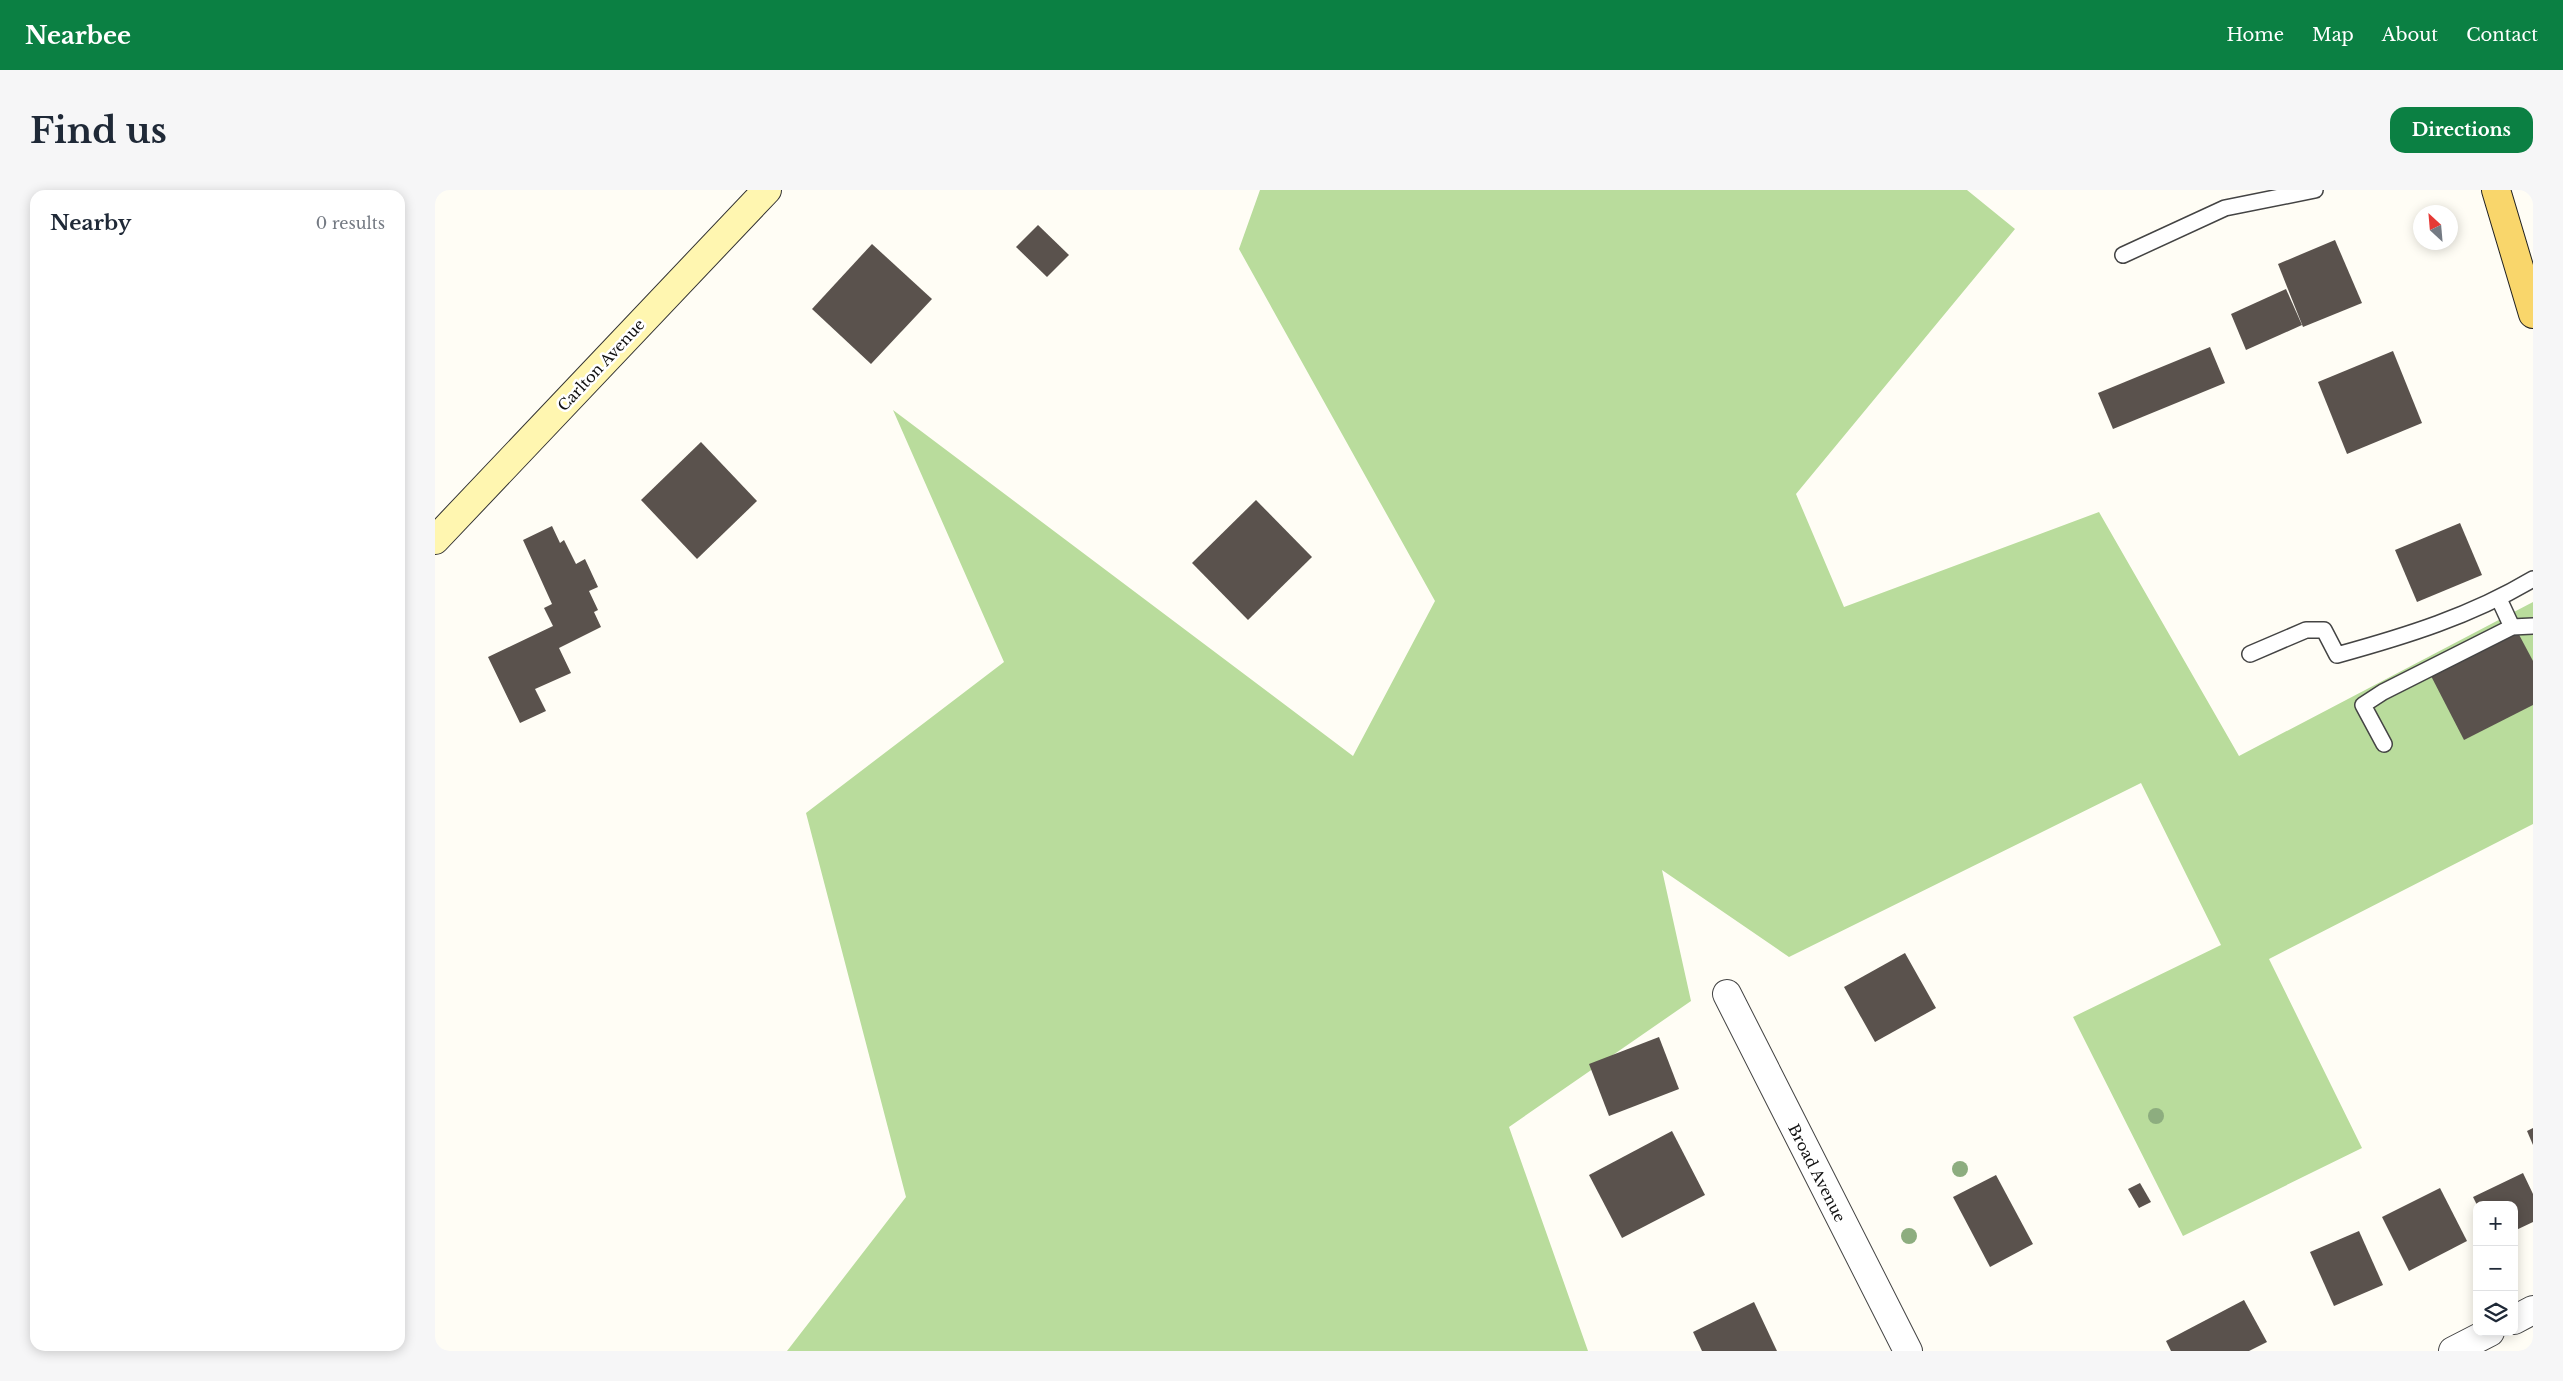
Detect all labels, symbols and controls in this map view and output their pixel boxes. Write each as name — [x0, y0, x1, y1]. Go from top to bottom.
text: Nearbee — [25, 21, 131, 50]
text: Home — [2226, 24, 2284, 46]
text: Map — [2312, 24, 2354, 46]
text: About — [2382, 24, 2438, 46]
text: Contact — [2466, 24, 2538, 46]
button: Directions — [2390, 107, 2533, 153]
text: Find us — [30, 109, 167, 152]
north arrow — [2413, 205, 2458, 250]
text: Nearby — [50, 210, 131, 236]
text: 0 results — [316, 213, 385, 233]
street label: Carlton Avenue — [553, 315, 649, 415]
street label: Broad Avenue — [1784, 1121, 1850, 1225]
map controls — [2473, 1201, 2518, 1336]
button: + — [2473, 1201, 2518, 1246]
button: − — [2473, 1246, 2518, 1291]
button: layers — [2473, 1291, 2518, 1336]

